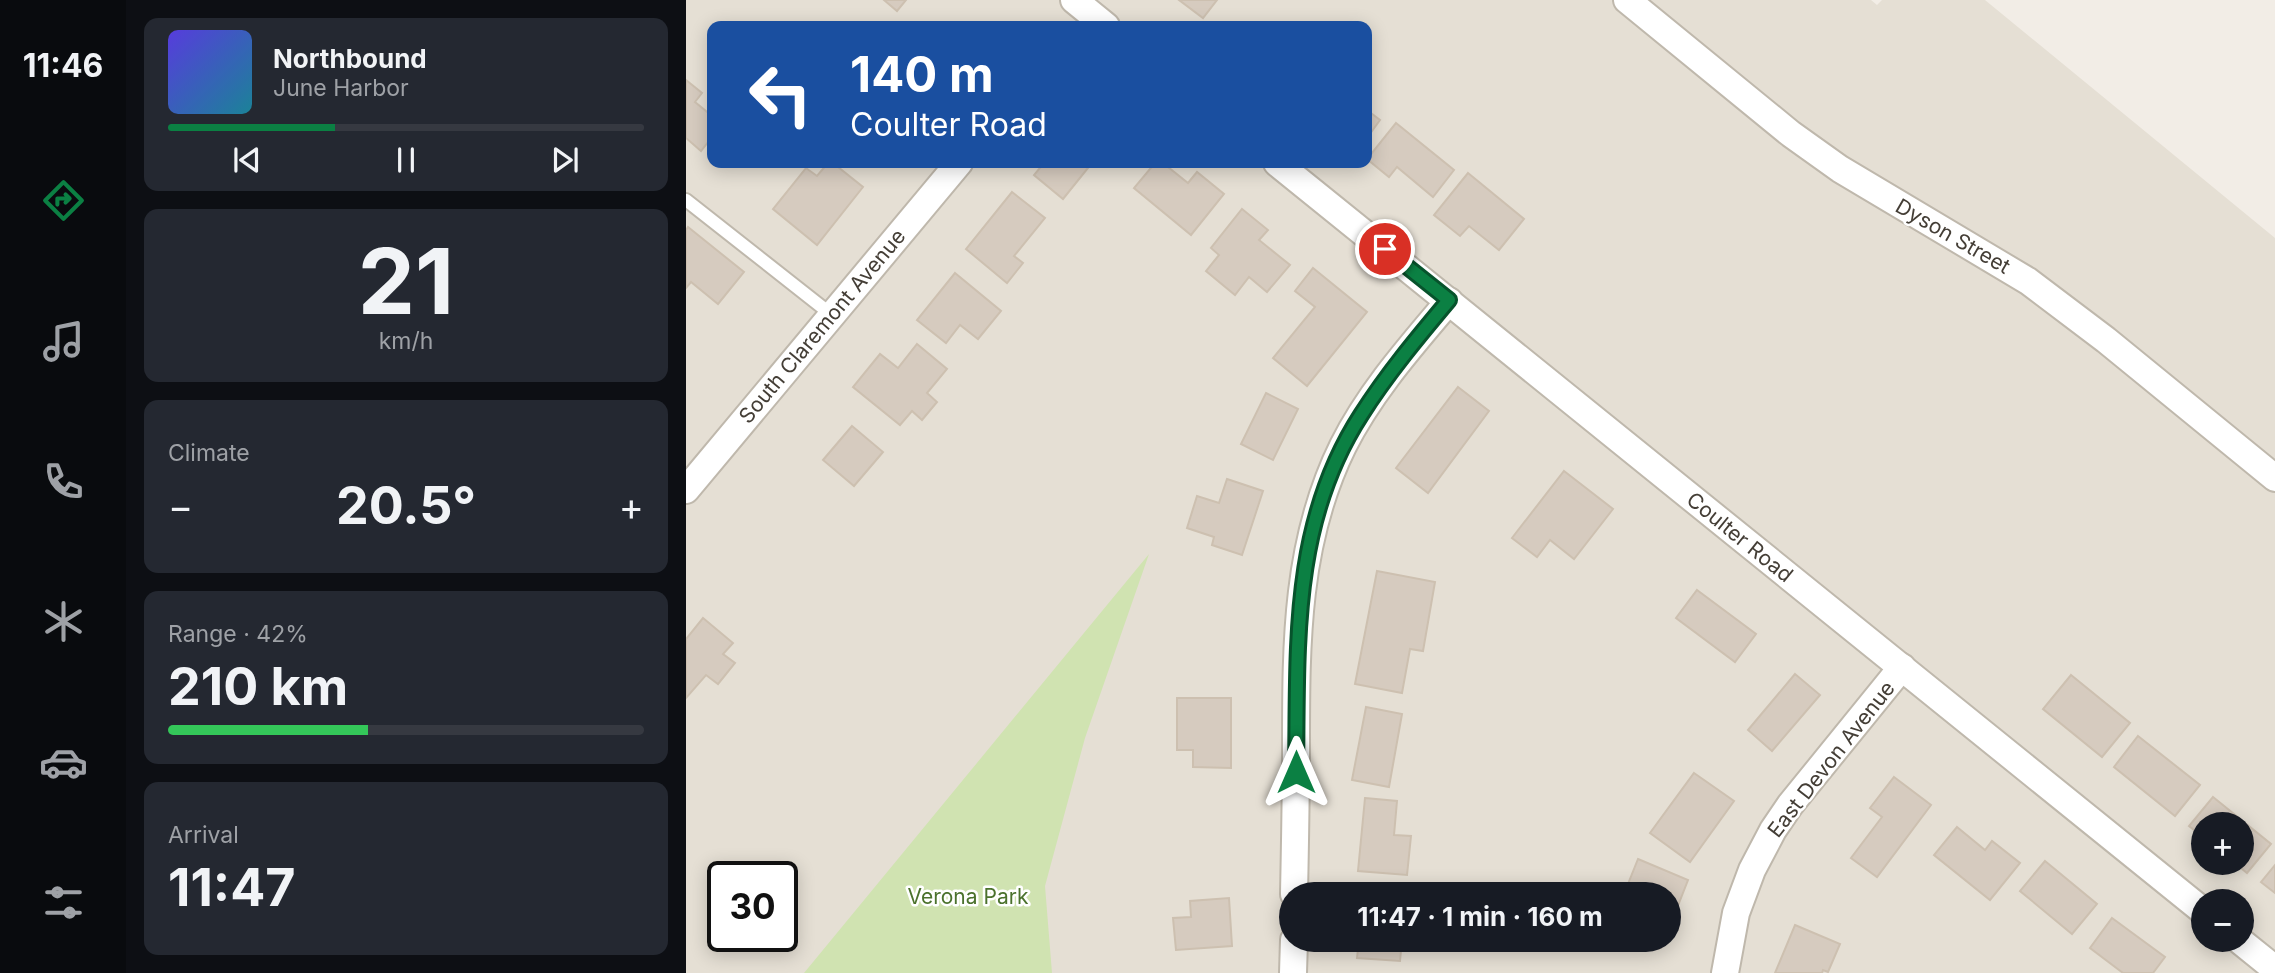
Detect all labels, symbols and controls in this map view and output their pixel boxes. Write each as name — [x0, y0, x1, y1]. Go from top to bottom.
text: Northbound — [273, 43, 427, 74]
text: 140 m — [850, 45, 994, 104]
text: 11:46 — [23, 46, 103, 85]
icon: left — [735, 49, 826, 140]
text: June Harbor — [273, 74, 409, 102]
text: Coulter Road — [850, 105, 1047, 144]
icon: previous — [228, 141, 266, 179]
icon: pause — [387, 141, 425, 179]
icon: next — [546, 141, 584, 179]
icon: directions — [39, 176, 88, 225]
street label: Dyson Street — [1891, 193, 2015, 279]
pin — [1355, 219, 1415, 279]
street label: South Claremont Avenue — [733, 224, 911, 428]
text: 21 — [358, 226, 454, 336]
icon: arrive — [1366, 230, 1404, 268]
icon: music — [39, 317, 88, 366]
text: km/h — [379, 327, 433, 355]
text: Climate — [168, 439, 250, 467]
icon: phone — [39, 457, 88, 506]
text: 20.5° — [336, 474, 476, 537]
text: − — [168, 483, 193, 529]
text: + — [619, 483, 644, 529]
street label: Coulter Road — [1682, 487, 1798, 587]
icon: climate — [39, 597, 88, 646]
text: Range · 42% — [168, 620, 308, 648]
text: 210 km — [168, 655, 348, 718]
street label: East Devon Avenue — [1762, 676, 1900, 842]
position arrow — [1259, 735, 1333, 809]
icon: car — [39, 738, 88, 787]
map controls — [2191, 812, 2254, 952]
button: + — [2191, 812, 2254, 875]
text: Arrival — [168, 821, 239, 849]
text: 11:47 — [168, 856, 296, 919]
speed limit sign: 30 — [707, 861, 798, 952]
icon: filters — [39, 878, 88, 927]
park label: Verona Park — [908, 884, 1029, 909]
button: − — [2191, 889, 2254, 952]
text: 11:47 · 1 min · 160 m — [1357, 901, 1603, 932]

